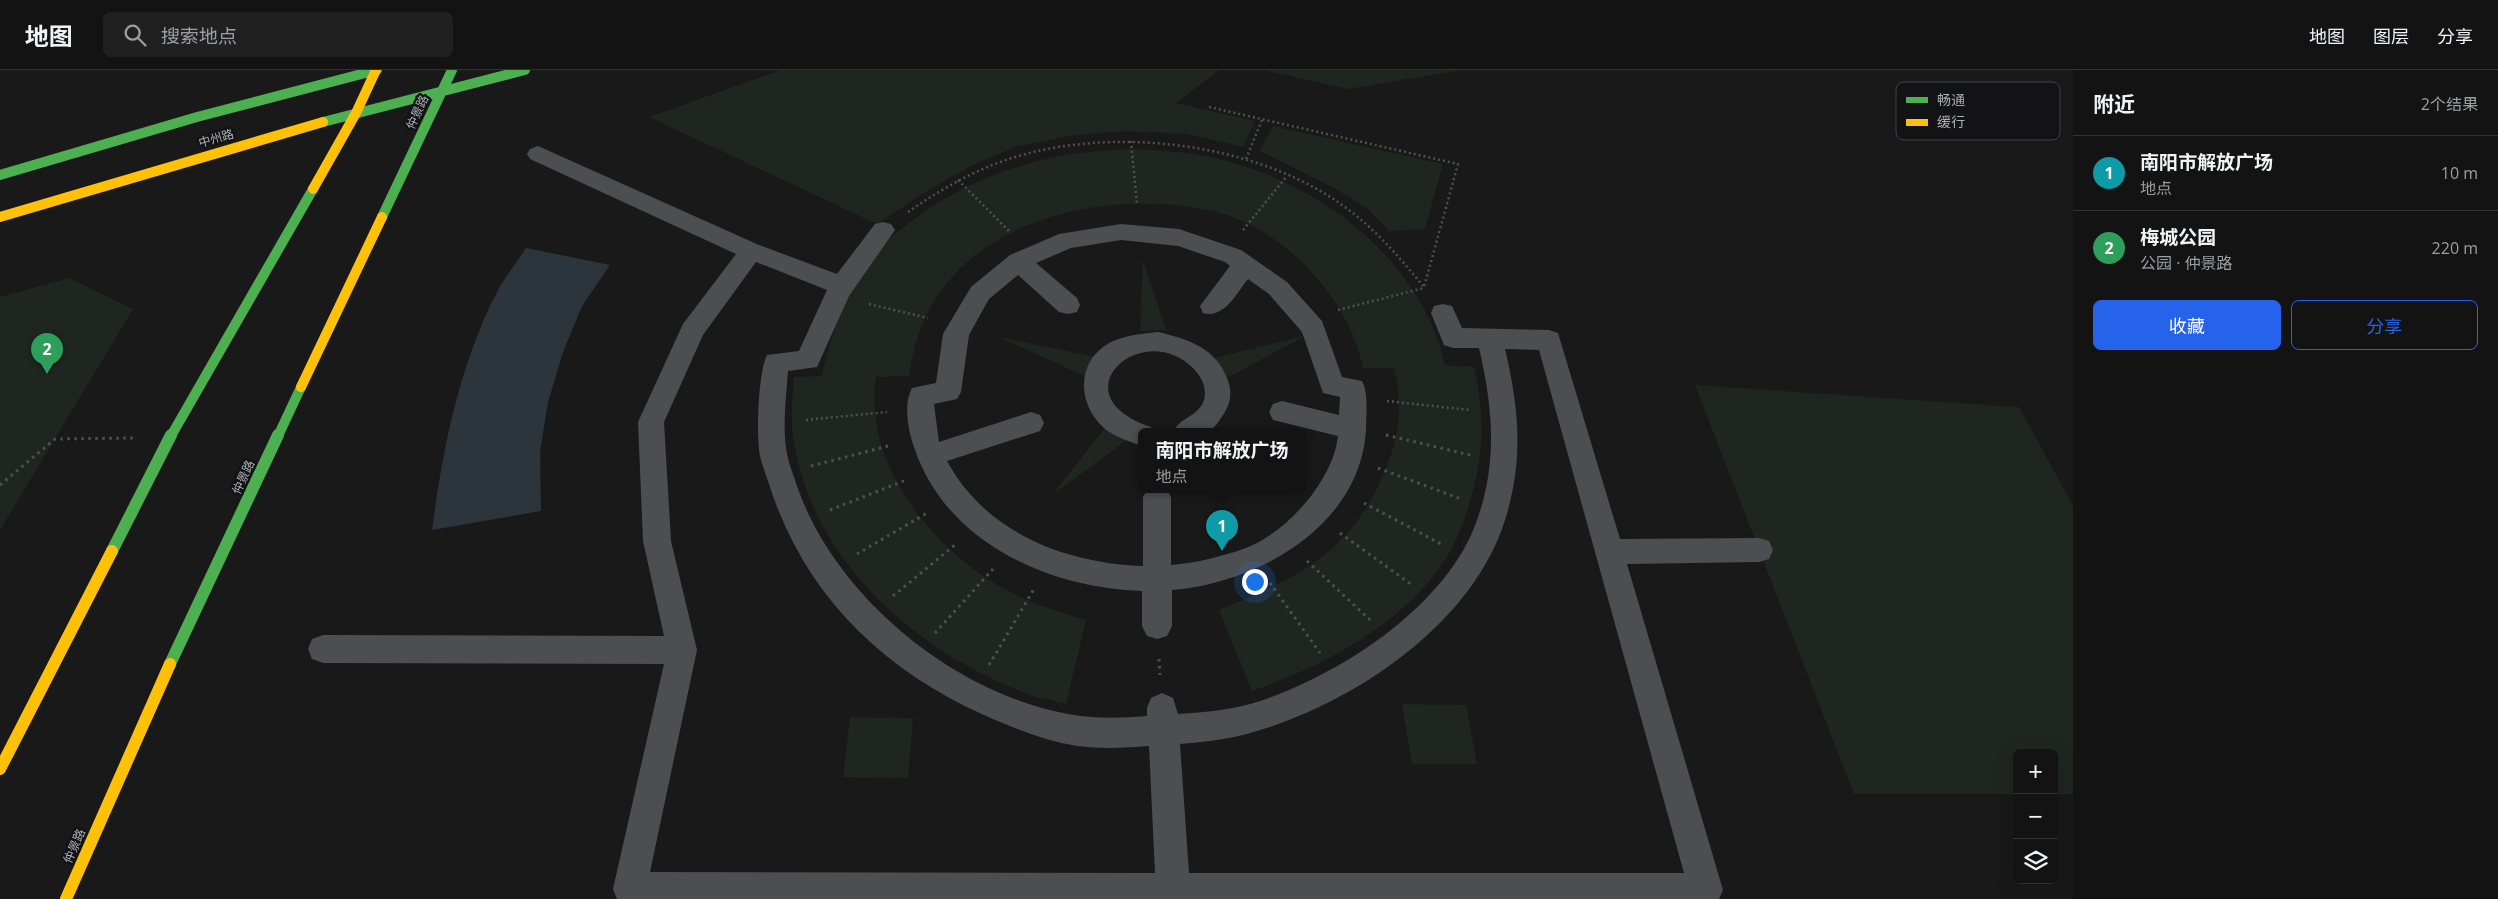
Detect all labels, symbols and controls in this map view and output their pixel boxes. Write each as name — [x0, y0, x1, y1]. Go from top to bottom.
search box — [103, 12, 453, 57]
text: 地图 — [25, 19, 73, 52]
icon: search — [121, 21, 149, 49]
text: 搜索地点 — [161, 23, 237, 49]
text: 地图 — [2309, 24, 2345, 48]
text: 图层 — [2373, 24, 2409, 48]
text: 分享 — [2437, 24, 2473, 48]
legend — [1896, 82, 2060, 140]
text: 畅通 — [1937, 90, 1965, 109]
text: 附近 — [2093, 90, 2135, 118]
street label: 仲景路 — [402, 92, 432, 132]
text: 2个结果 — [2421, 93, 2478, 115]
text: 缓行 — [1937, 112, 1965, 131]
street label: 中州路 — [196, 125, 236, 151]
text: 南阳市解放广场 — [2140, 149, 2273, 175]
text: 1 — [2104, 162, 2114, 184]
text: 10 m — [2441, 162, 2478, 184]
text: 地点 — [2140, 177, 2172, 199]
text: 梅城公园 — [2140, 224, 2216, 250]
text: 2 — [2104, 237, 2114, 259]
text: 220 m — [2432, 237, 2478, 259]
text: 公园 · 仲景路 — [2140, 252, 2233, 274]
button: 收藏 — [2093, 300, 2281, 350]
button: 分享 — [2291, 300, 2478, 350]
pin: 2 — [31, 333, 63, 374]
popup — [1138, 428, 1306, 493]
text: 南阳市解放广场 — [1155, 437, 1289, 463]
street label: 仲景路 — [228, 457, 258, 497]
text: 地点 — [1155, 465, 1188, 487]
pin: 1 — [1206, 510, 1238, 551]
your location — [1242, 569, 1268, 595]
map controls — [2013, 749, 2058, 884]
button: + — [2013, 749, 2058, 794]
button: − — [2013, 794, 2058, 839]
street label: 仲景路 — [59, 826, 89, 866]
button: layers — [2013, 839, 2058, 884]

